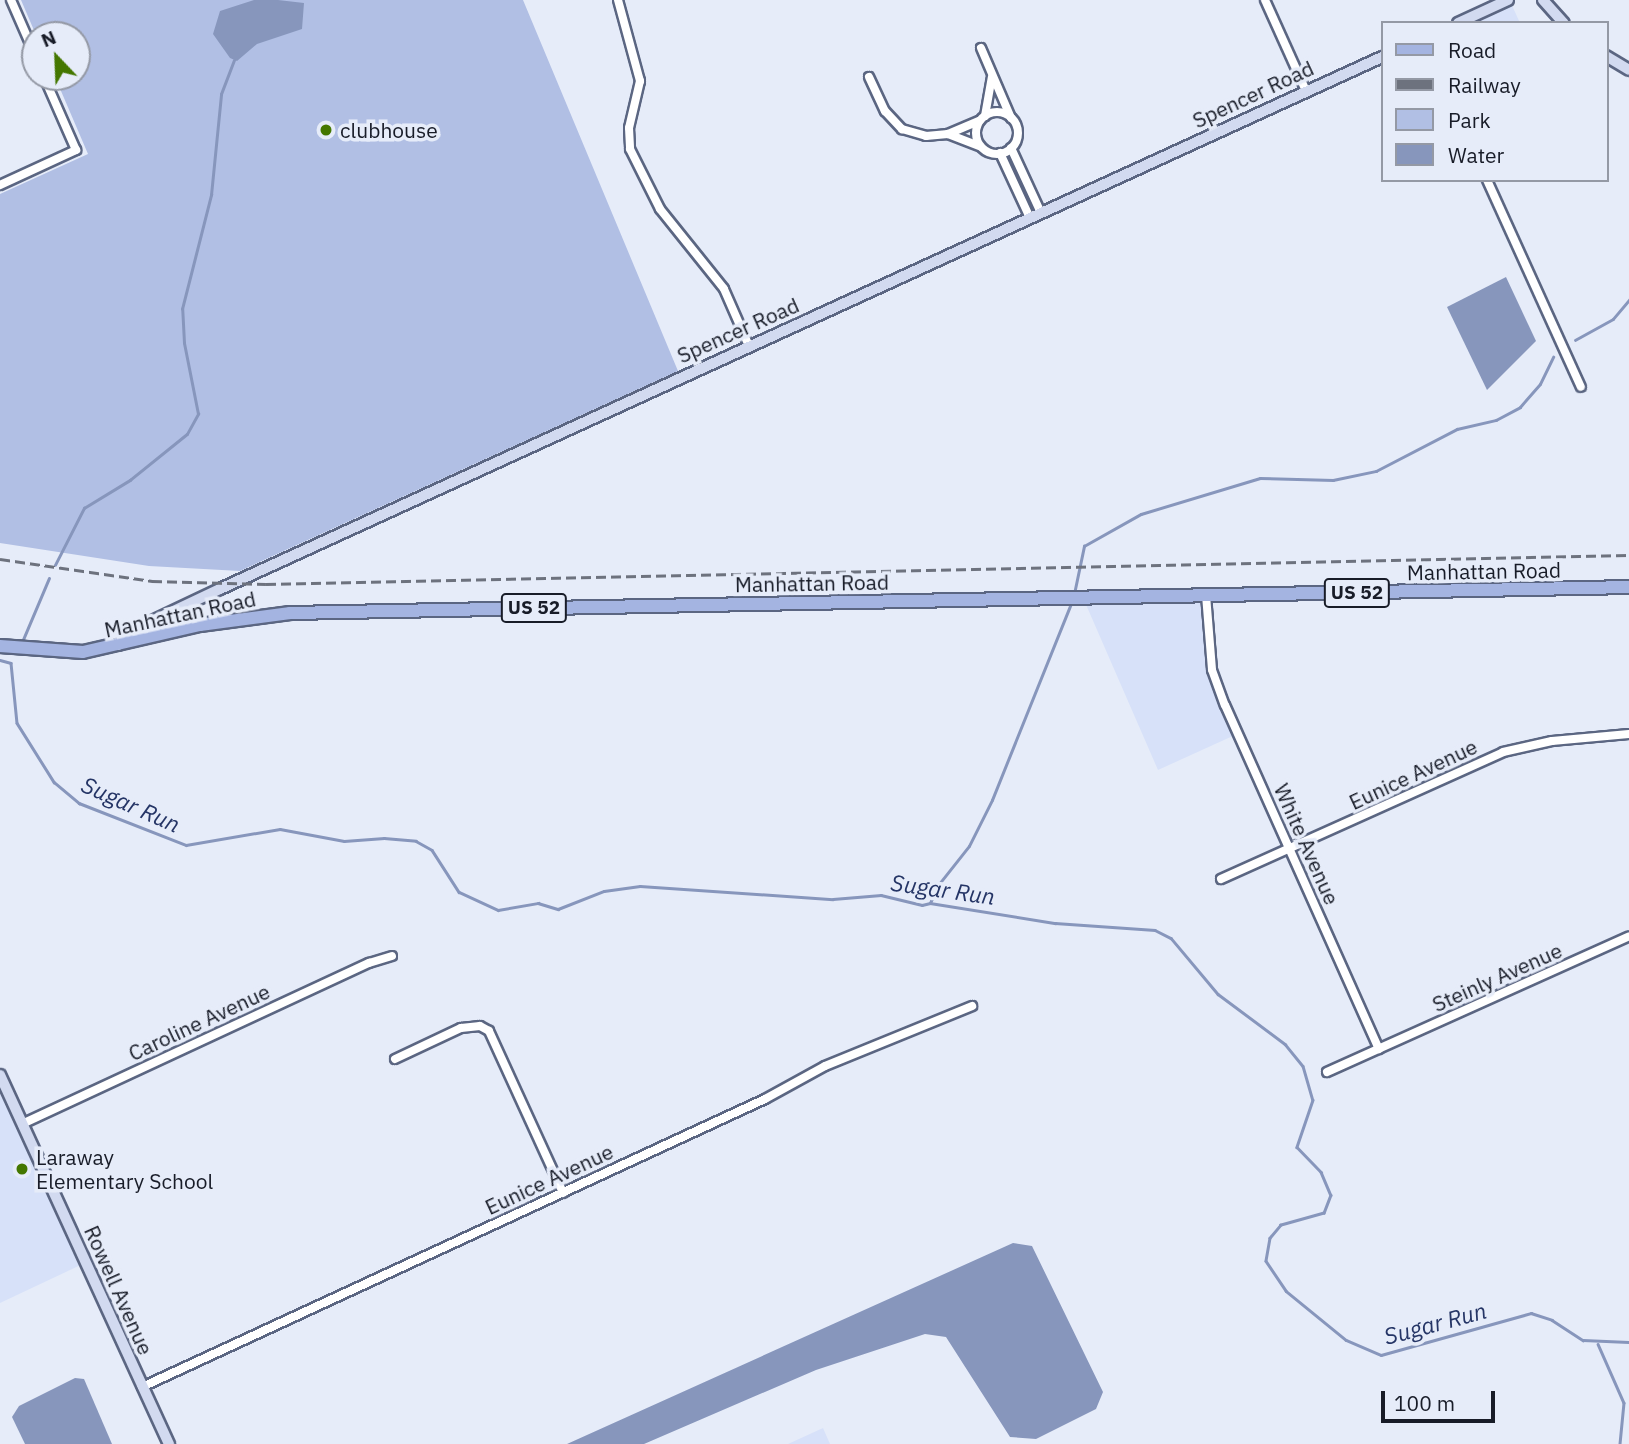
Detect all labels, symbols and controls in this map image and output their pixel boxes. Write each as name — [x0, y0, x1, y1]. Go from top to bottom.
north arrow — [21, 21, 91, 91]
legend — [1380, 21, 1608, 182]
text: N — [38, 25, 60, 52]
text: Road — [1448, 36, 1496, 64]
street label: Spencer Road — [1188, 55, 1318, 133]
text: Railway — [1448, 71, 1521, 99]
text: Park — [1448, 106, 1491, 134]
place label: clubhouse — [340, 117, 438, 143]
marker: clubhouse — [318, 122, 334, 138]
text: Water — [1448, 141, 1504, 169]
street label: Spencer Road — [673, 292, 803, 368]
street label: Manhattan Road — [1407, 557, 1561, 585]
street label: Manhattan Road — [735, 569, 889, 597]
road number: US 52 — [1324, 578, 1390, 608]
street label: Manhattan Road — [102, 586, 258, 642]
road number: US 52 — [501, 593, 567, 624]
street label: Eunice Avenue — [1345, 733, 1481, 815]
water label: Sugar Run — [77, 770, 185, 838]
street label: White Avenue — [1269, 780, 1345, 908]
water label: Sugar Run — [889, 868, 997, 910]
street label: Steinly Avenue — [1428, 937, 1566, 1017]
street label: Caroline Avenue — [124, 978, 274, 1066]
street label: Eunice Avenue — [481, 1138, 617, 1220]
place label: Laraway Elementary School — [36, 1144, 213, 1194]
marker: Laraway Elementary School — [14, 1161, 30, 1177]
street label: Rowell Avenue — [79, 1222, 159, 1358]
water label: Sugar Run — [1381, 1296, 1489, 1350]
scale bar — [1384, 1378, 1498, 1422]
text: 100 m — [1394, 1389, 1455, 1417]

